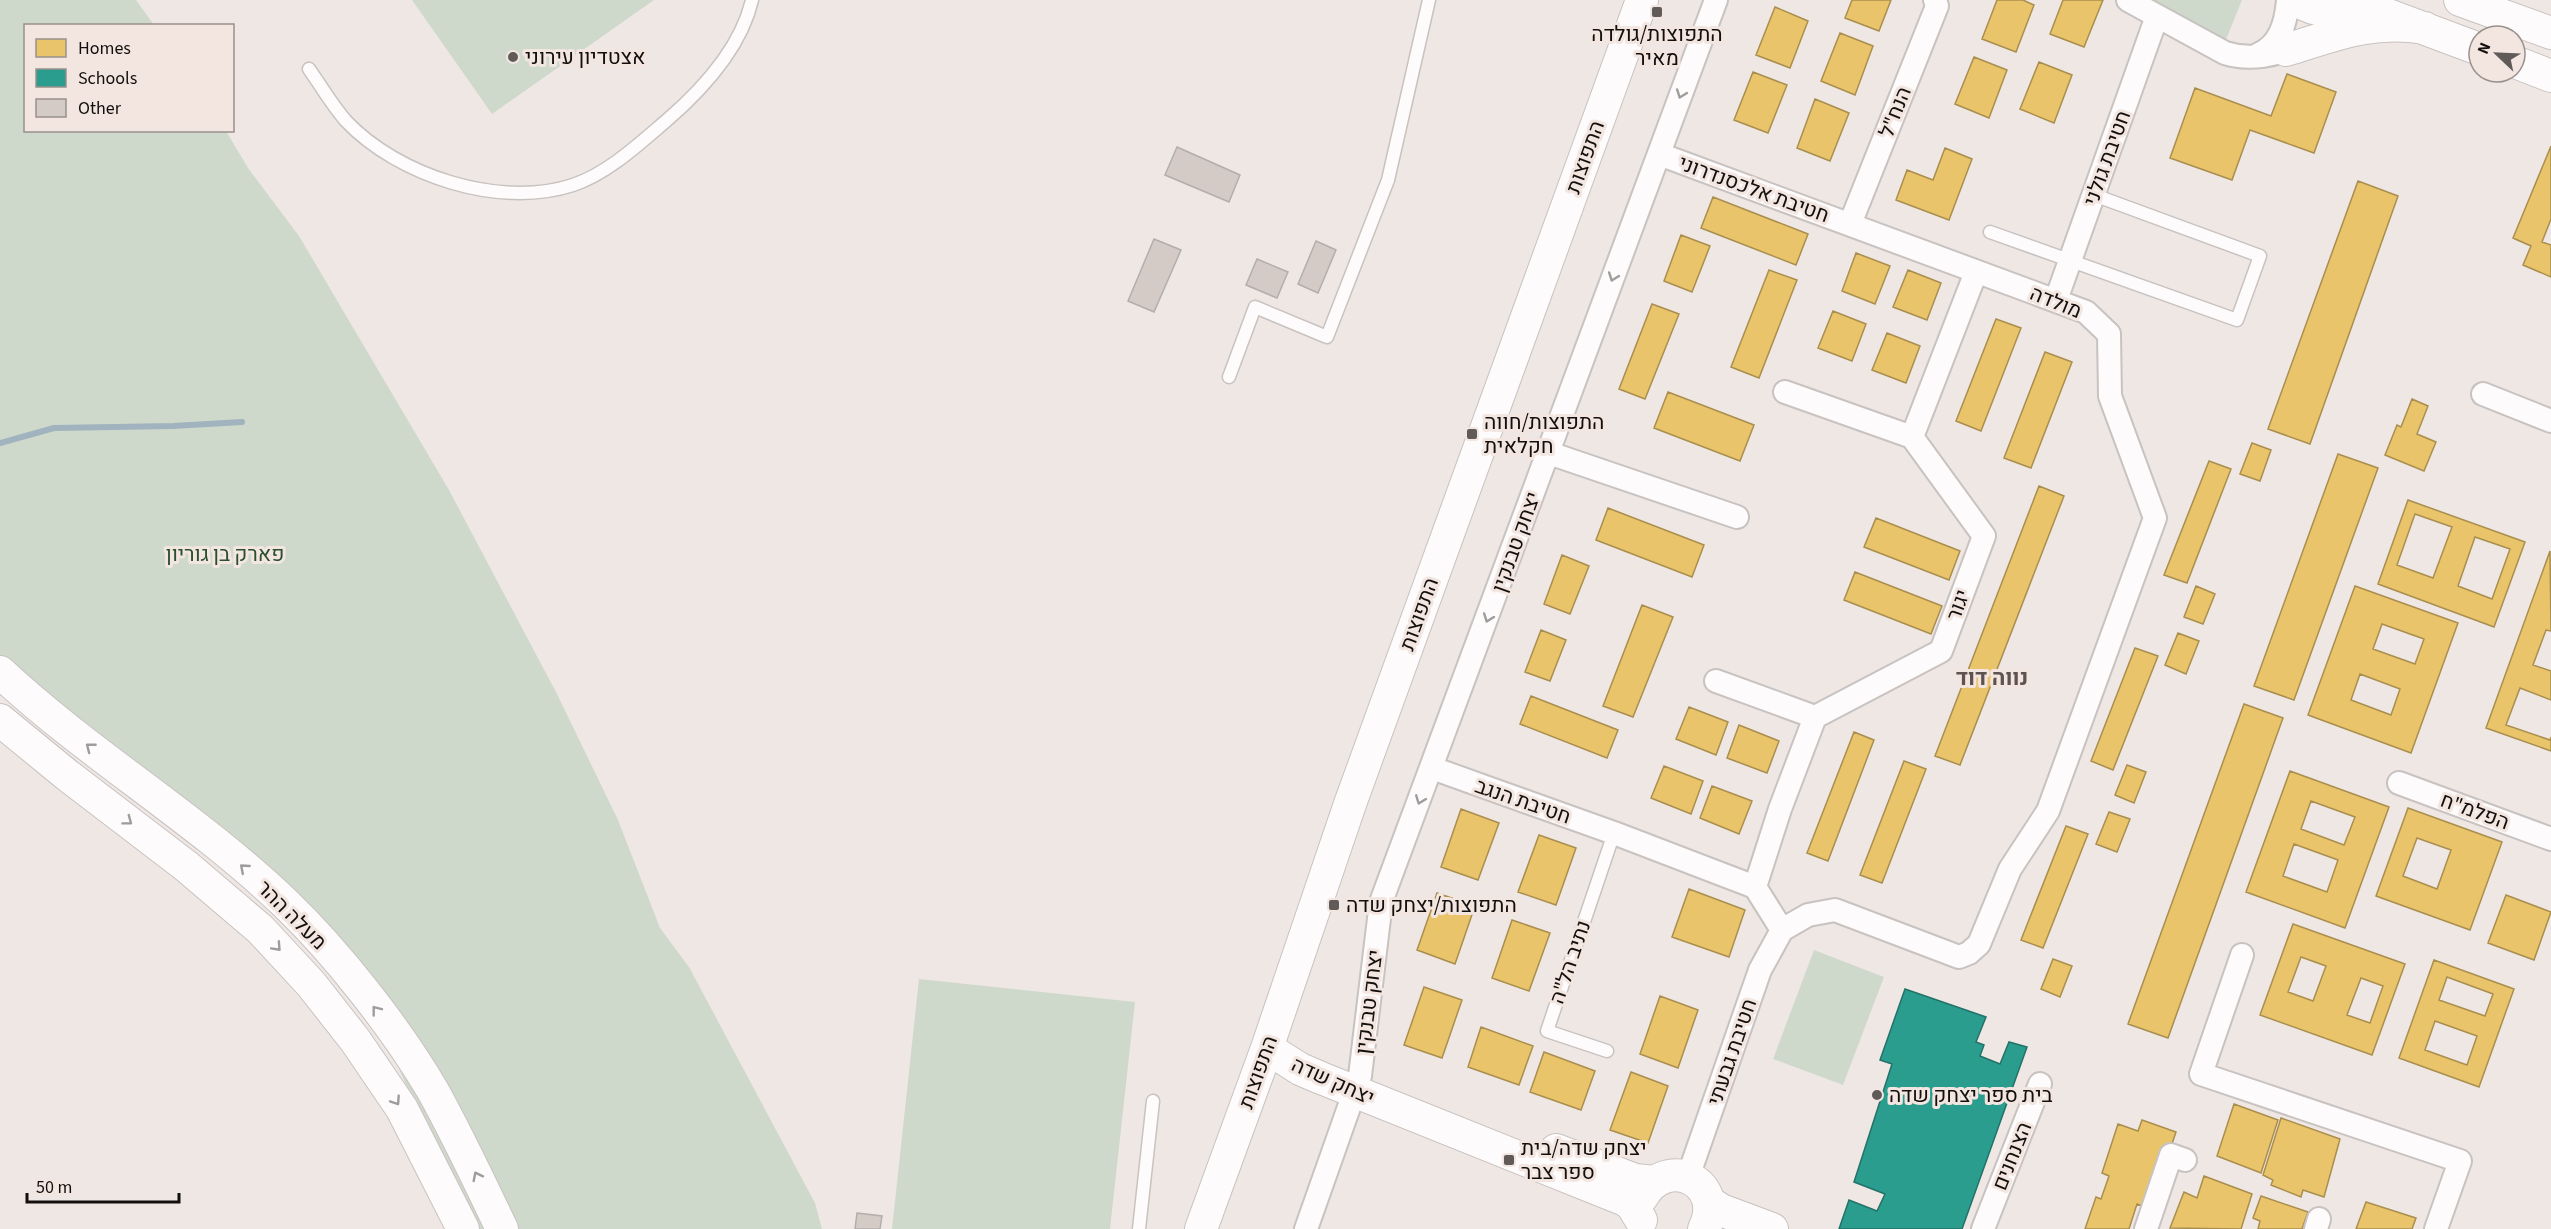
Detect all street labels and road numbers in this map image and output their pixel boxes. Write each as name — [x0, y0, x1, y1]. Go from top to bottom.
street label: הנח"ל — [1871, 82, 1919, 142]
street label: חטיבת גולני — [2076, 106, 2138, 210]
street label: התפוצות — [1558, 116, 1612, 198]
street label: חטיבת אלכסנדרוני — [1674, 148, 1834, 230]
street label: מולדה — [2026, 278, 2086, 326]
street label: יצחק טבנקין — [1484, 488, 1548, 596]
street label: התפוצות — [1392, 573, 1446, 655]
street label: יגור — [1939, 585, 1977, 625]
street label: חטיבת הנגב — [1471, 771, 1575, 831]
street label: הפלמ"ח — [2436, 785, 2514, 837]
street label: מעלה ההר — [250, 873, 334, 957]
street label: נתיב הל"ה — [1542, 916, 1598, 1008]
street label: יצחק טבנקין — [1348, 948, 1390, 1056]
street label: חטיבת גבעתי — [1700, 995, 1764, 1109]
street label: התפוצות — [1231, 1031, 1285, 1113]
street label: יצחק שדה — [1287, 1049, 1379, 1113]
street label: הצנחנים — [1985, 1117, 2039, 1195]

